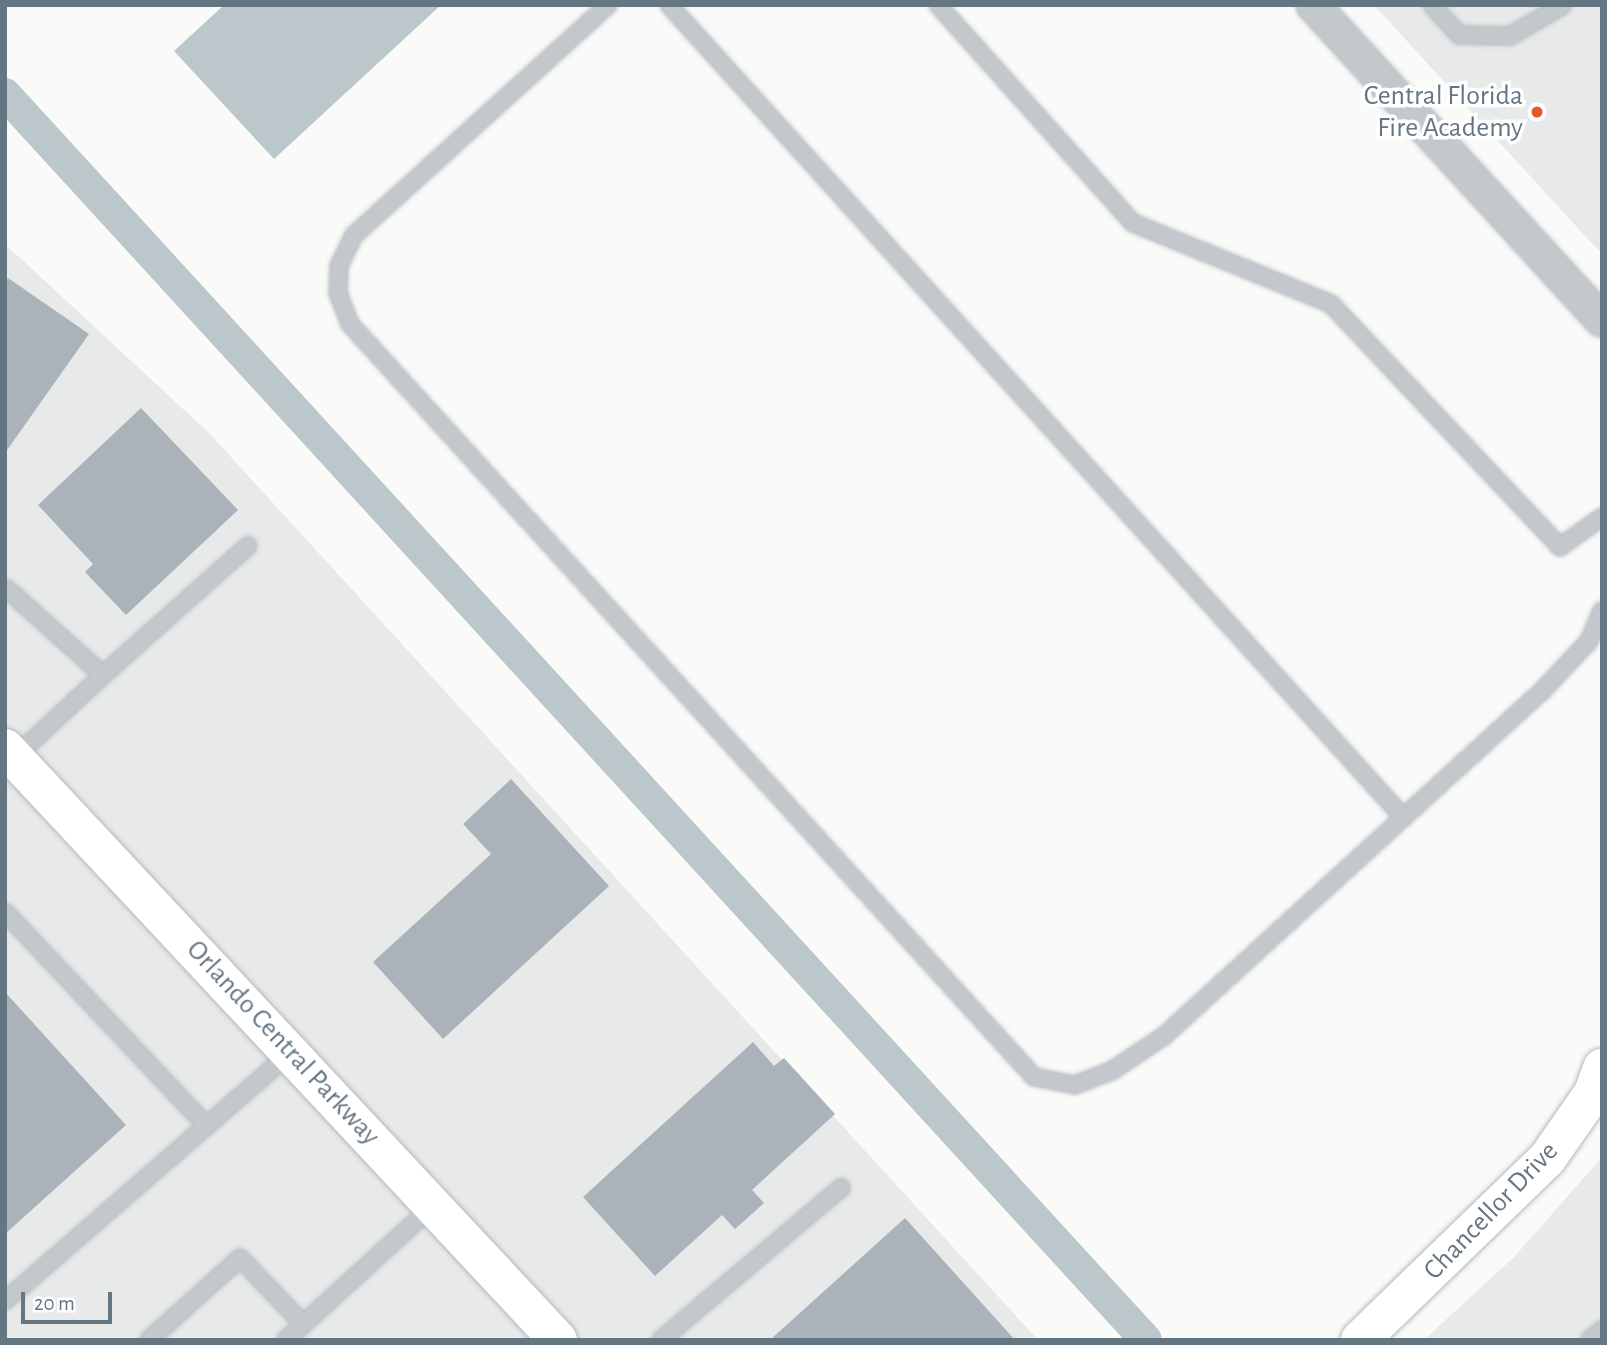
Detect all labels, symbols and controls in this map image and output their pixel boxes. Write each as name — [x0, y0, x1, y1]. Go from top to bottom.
place label: Central Florida Fire Academy — [1364, 79, 1523, 145]
marker: Central Florida Fire Academy — [1529, 104, 1545, 120]
street label: Orlando Central Parkway — [179, 933, 387, 1153]
street label: Chancellor Drive — [1417, 1135, 1565, 1287]
scale bar — [24, 1278, 116, 1322]
text: 20 m — [34, 1293, 75, 1314]

